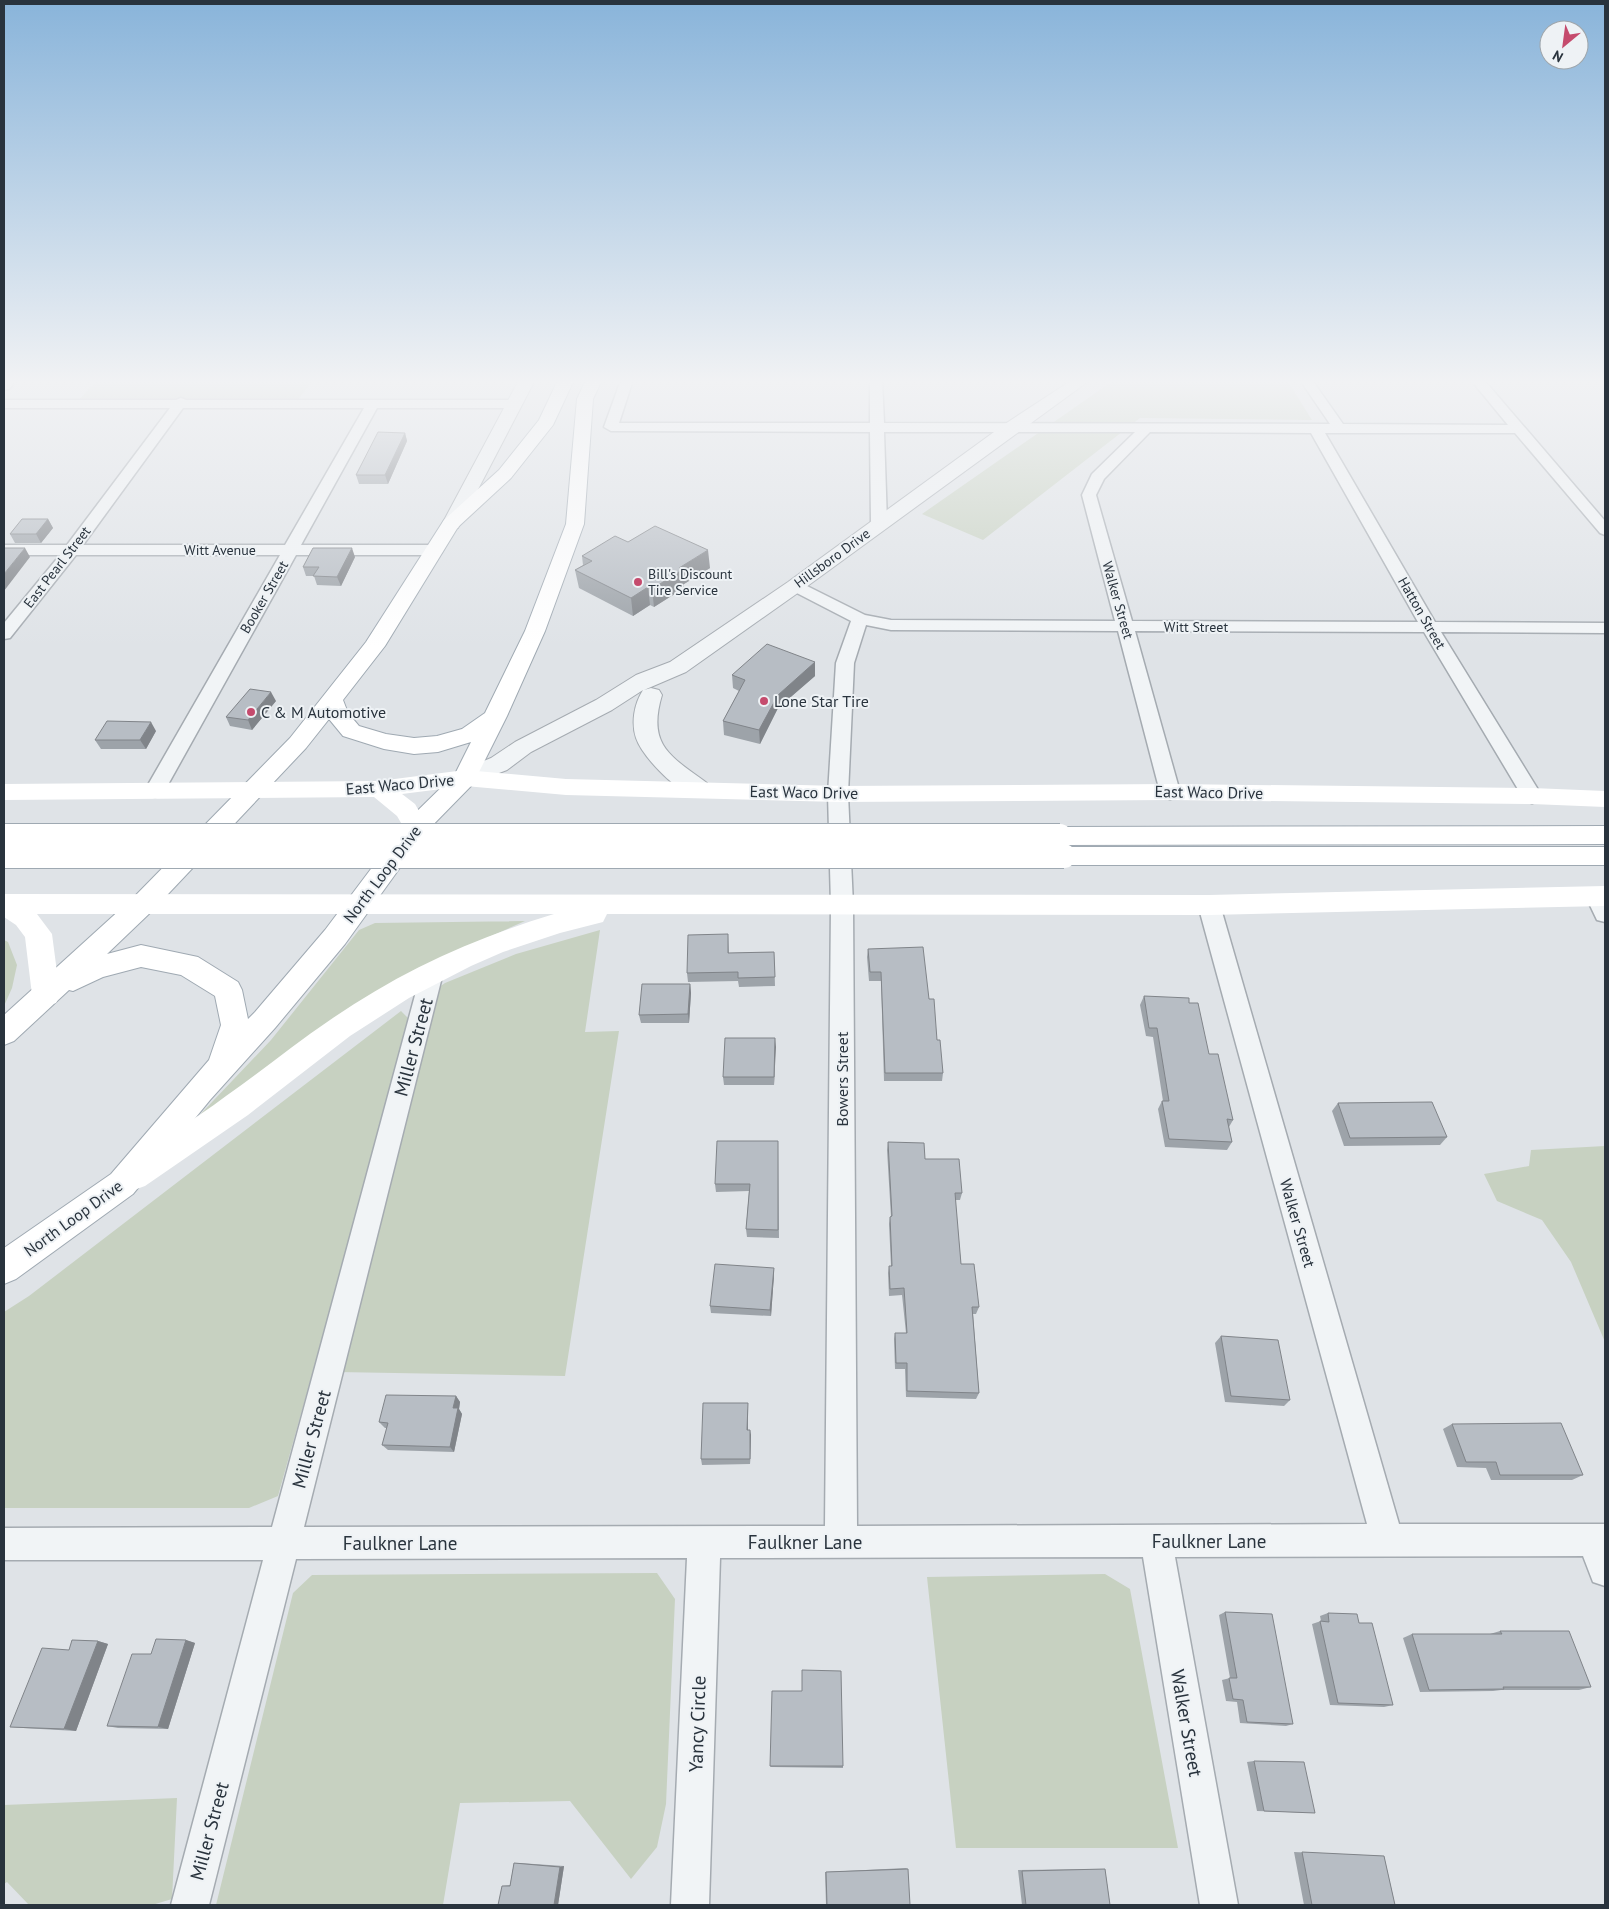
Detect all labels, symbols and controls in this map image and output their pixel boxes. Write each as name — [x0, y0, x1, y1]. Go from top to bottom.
north arrow — [1539, 20, 1589, 70]
text: N — [1549, 46, 1566, 66]
street label: East Pearl Street — [20, 522, 95, 611]
street label: Hillsboro Drive — [790, 524, 874, 592]
street label: Witt Avenue — [184, 541, 256, 559]
street label: Booker Street — [236, 557, 292, 637]
street label: Walker Street — [1098, 559, 1138, 641]
place label: Bill's Discount Tire Service — [648, 565, 732, 599]
street label: Hatton Street — [1394, 574, 1450, 653]
marker: Bill's Discount Tire Service — [632, 576, 644, 588]
street label: Witt Street — [1164, 618, 1228, 636]
place label: Lone Star Tire — [774, 691, 869, 711]
marker: Lone Star Tire — [758, 695, 770, 707]
place label: C & M Automotive — [261, 702, 386, 722]
marker: C & M Automotive — [245, 706, 257, 718]
street label: East Waco Drive — [345, 769, 455, 799]
street label: East Waco Drive — [749, 781, 859, 803]
street label: East Waco Drive — [1154, 781, 1264, 803]
street label: North Loop Drive — [339, 821, 425, 927]
street label: Miller Street — [388, 995, 438, 1099]
street label: Bowers Street — [832, 1031, 852, 1126]
street label: North Loop Drive — [20, 1176, 126, 1260]
street label: Walker Street — [1276, 1176, 1320, 1270]
street label: Miller Street — [286, 1387, 336, 1491]
street label: Faulkner Lane — [1152, 1529, 1266, 1553]
street label: Faulkner Lane — [748, 1530, 862, 1554]
street label: Faulkner Lane — [343, 1531, 457, 1555]
street label: Walker Street — [1166, 1667, 1208, 1779]
street label: Yancy Circle — [683, 1675, 711, 1773]
street label: Miller Street — [184, 1779, 234, 1883]

